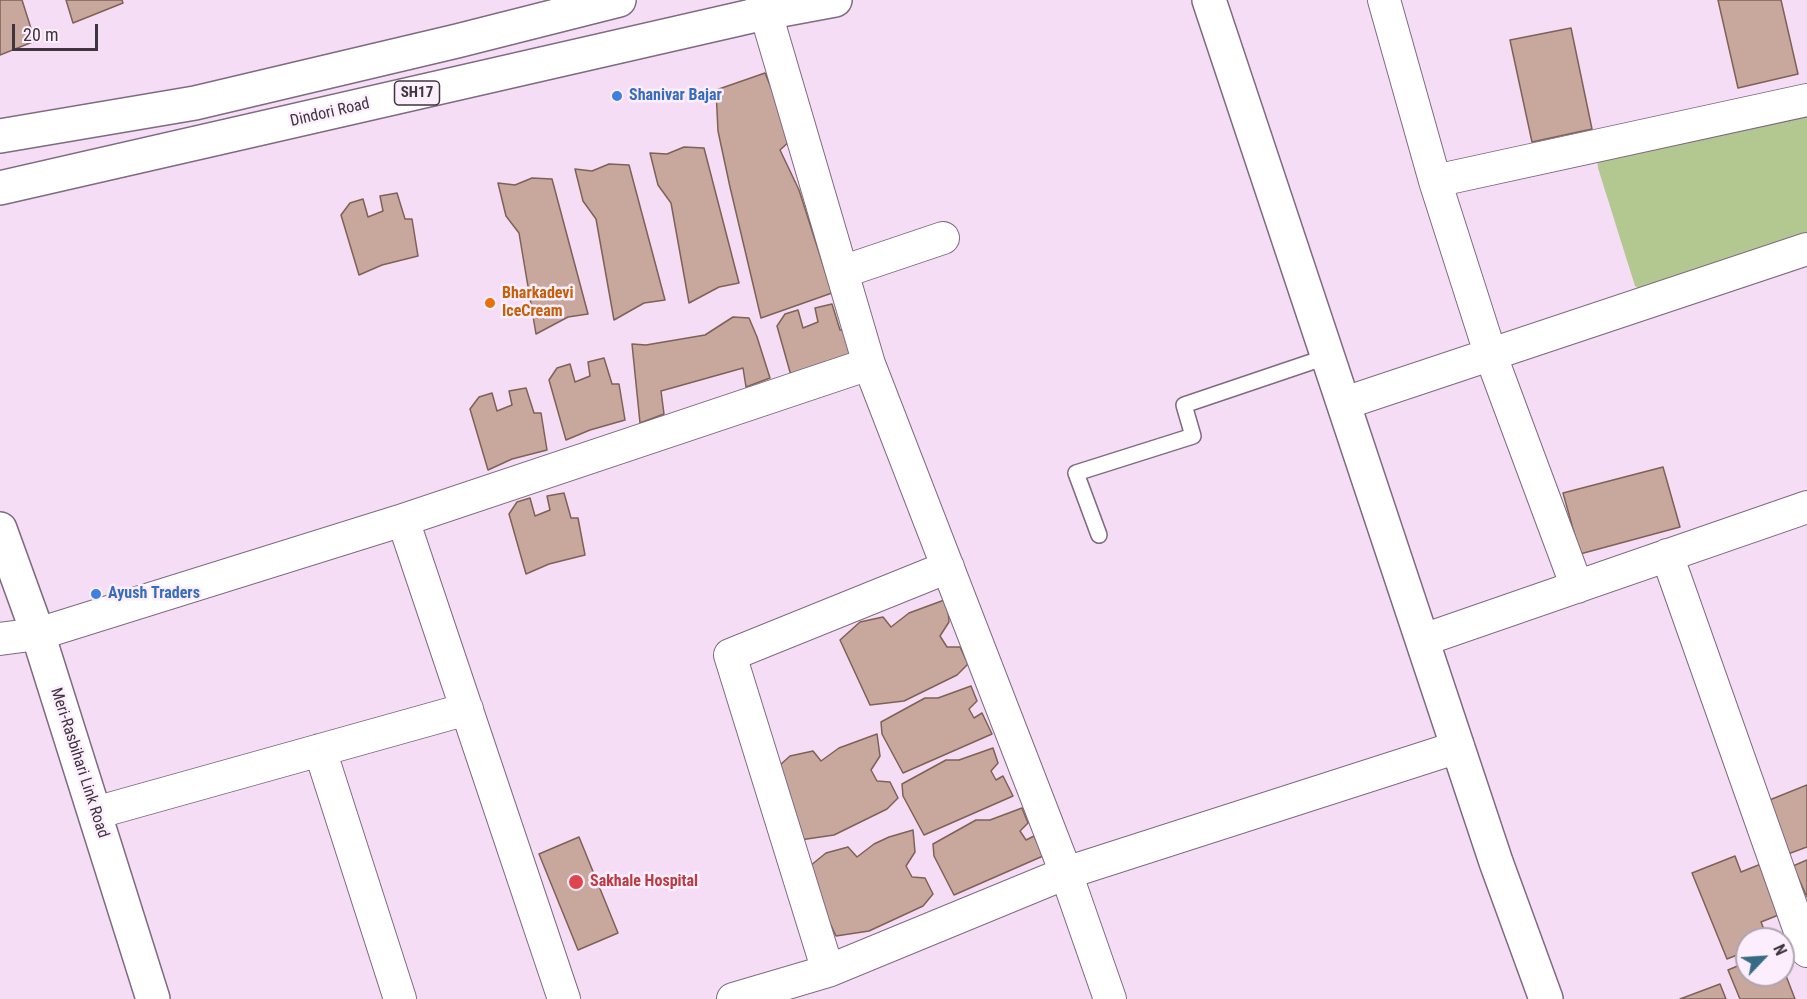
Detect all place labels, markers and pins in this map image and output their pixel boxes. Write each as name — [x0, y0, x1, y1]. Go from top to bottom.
place label: Shanivar Bajar — [629, 86, 722, 106]
marker: Shanivar Bajar — [610, 89, 624, 103]
place label: Bharkadevi IceCream — [502, 284, 574, 322]
marker: Bharkadevi IceCream — [483, 296, 497, 310]
place label: Ayush Traders — [108, 584, 200, 604]
marker: Ayush Traders — [89, 587, 103, 601]
place label: Sakhale Hospital — [590, 872, 698, 892]
marker: Sakhale Hospital — [567, 873, 585, 891]

